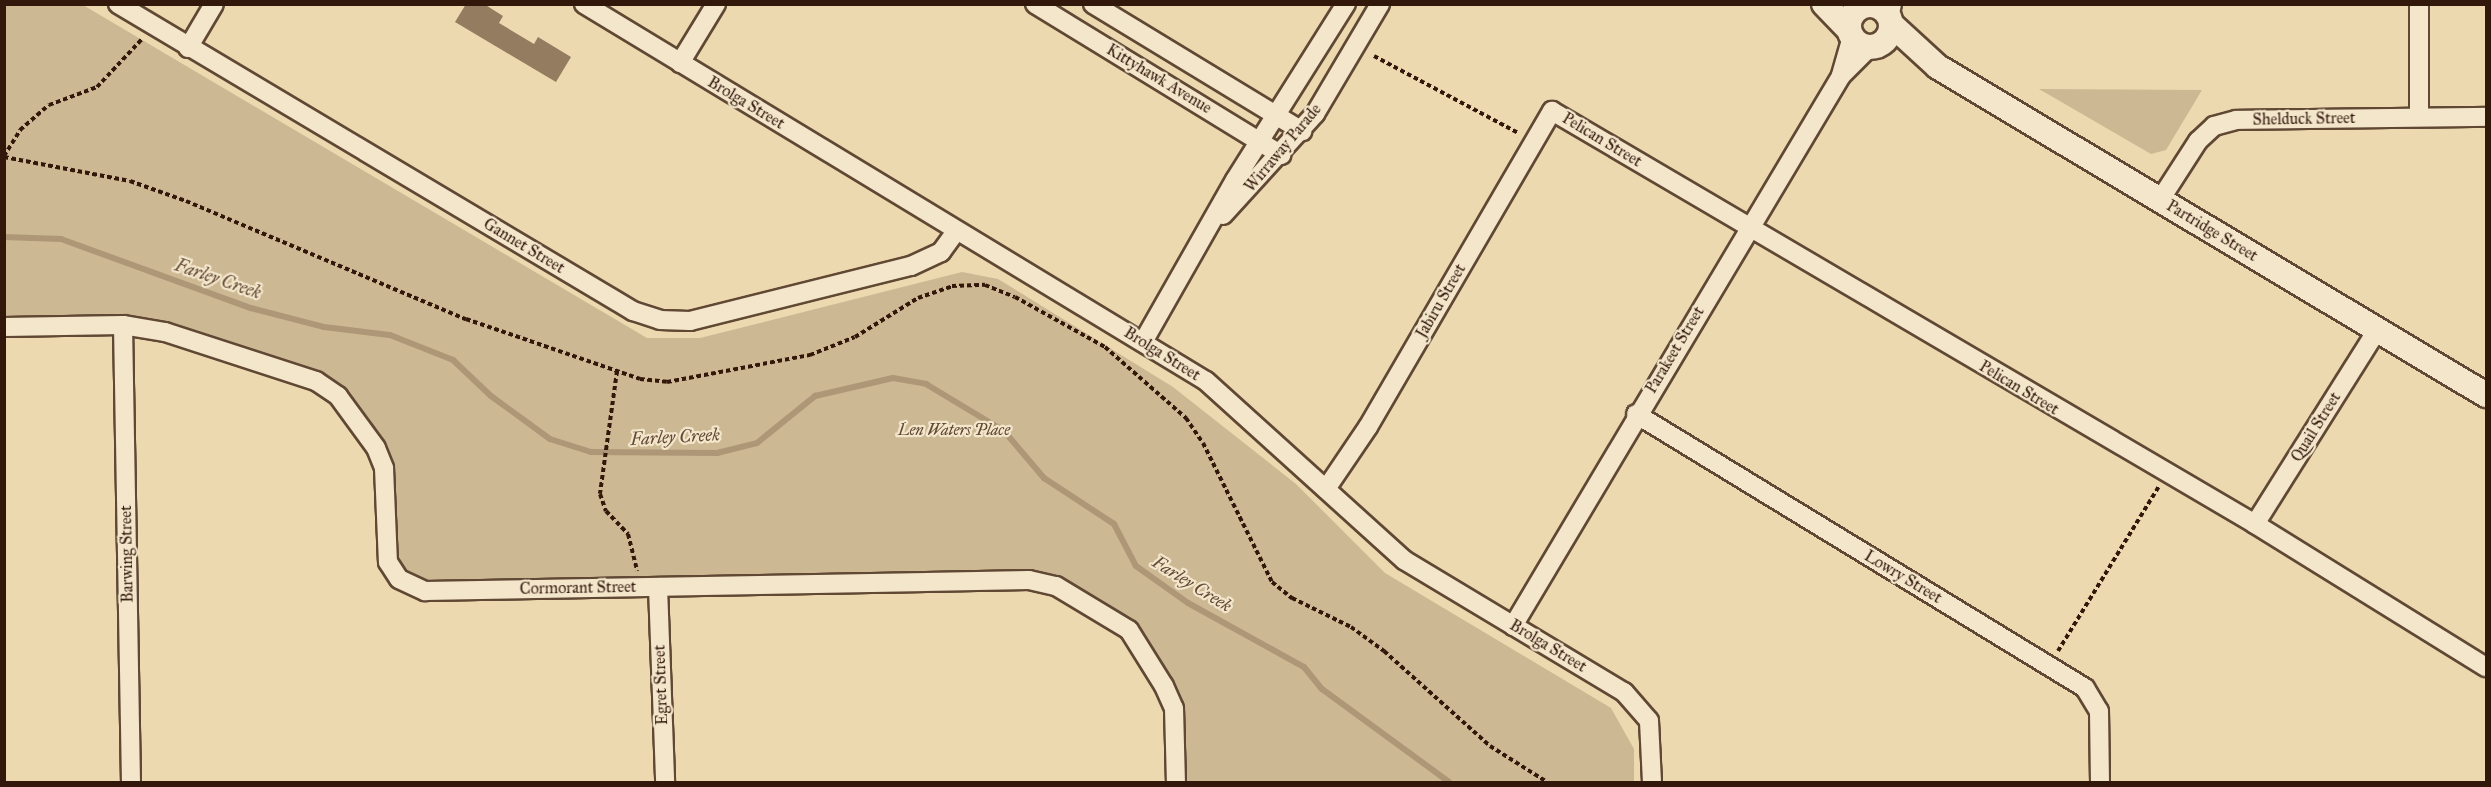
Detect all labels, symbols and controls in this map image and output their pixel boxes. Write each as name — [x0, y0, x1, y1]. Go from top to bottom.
street label: Kittyhawk Avenue — [1103, 40, 1215, 118]
street label: Brolga Street — [704, 73, 788, 133]
street label: Wirraway Parade — [1241, 100, 1325, 196]
street label: Pelican Street — [1559, 109, 1645, 171]
street label: Shelduck Street — [2252, 109, 2356, 129]
street label: Partridge Street — [2163, 196, 2261, 266]
street label: Gannet Street — [480, 214, 568, 278]
water label: Farley Creek — [172, 254, 264, 304]
street label: Jabiru Street — [1412, 260, 1470, 342]
street label: Parakeet Street — [1642, 303, 1708, 397]
street label: Brolga Street — [1120, 323, 1204, 385]
street label: Pelican Street — [1976, 357, 2062, 419]
street label: Quail Street — [2287, 389, 2345, 465]
park label: Len Waters Place — [898, 420, 1010, 440]
water label: Farley Creek — [630, 424, 720, 450]
street label: Barwing Street — [117, 505, 137, 603]
street label: Lowry Street — [1861, 546, 1945, 608]
water label: Farley Creek — [1148, 551, 1236, 617]
street label: Cormorant Street — [519, 577, 637, 599]
street label: Brolga Street — [1506, 616, 1590, 676]
street label: Egret Street — [650, 645, 672, 725]

